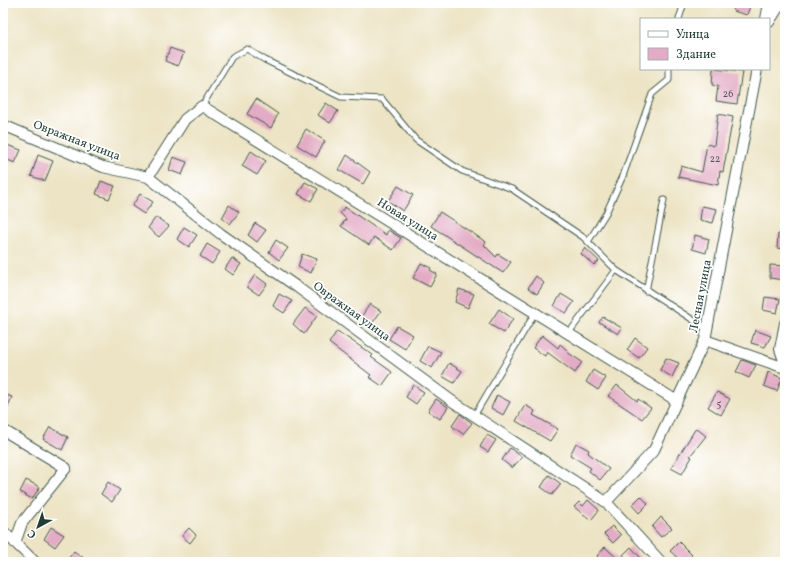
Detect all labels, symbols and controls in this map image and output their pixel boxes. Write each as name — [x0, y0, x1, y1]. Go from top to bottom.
legend — [640, 18, 770, 70]
text: Улица — [676, 27, 709, 43]
text: Здание — [676, 47, 716, 63]
house number: 26 — [723, 87, 733, 101]
street label: Овражная улица — [31, 117, 123, 165]
house number: 22 — [710, 152, 720, 166]
street label: Новая улица — [374, 195, 441, 245]
street label: Лесная улица — [686, 258, 716, 334]
street label: Овражная улица — [309, 278, 393, 345]
house number: 5 — [717, 397, 722, 411]
north arrow — [18, 507, 58, 547]
text: С — [25, 525, 40, 542]

